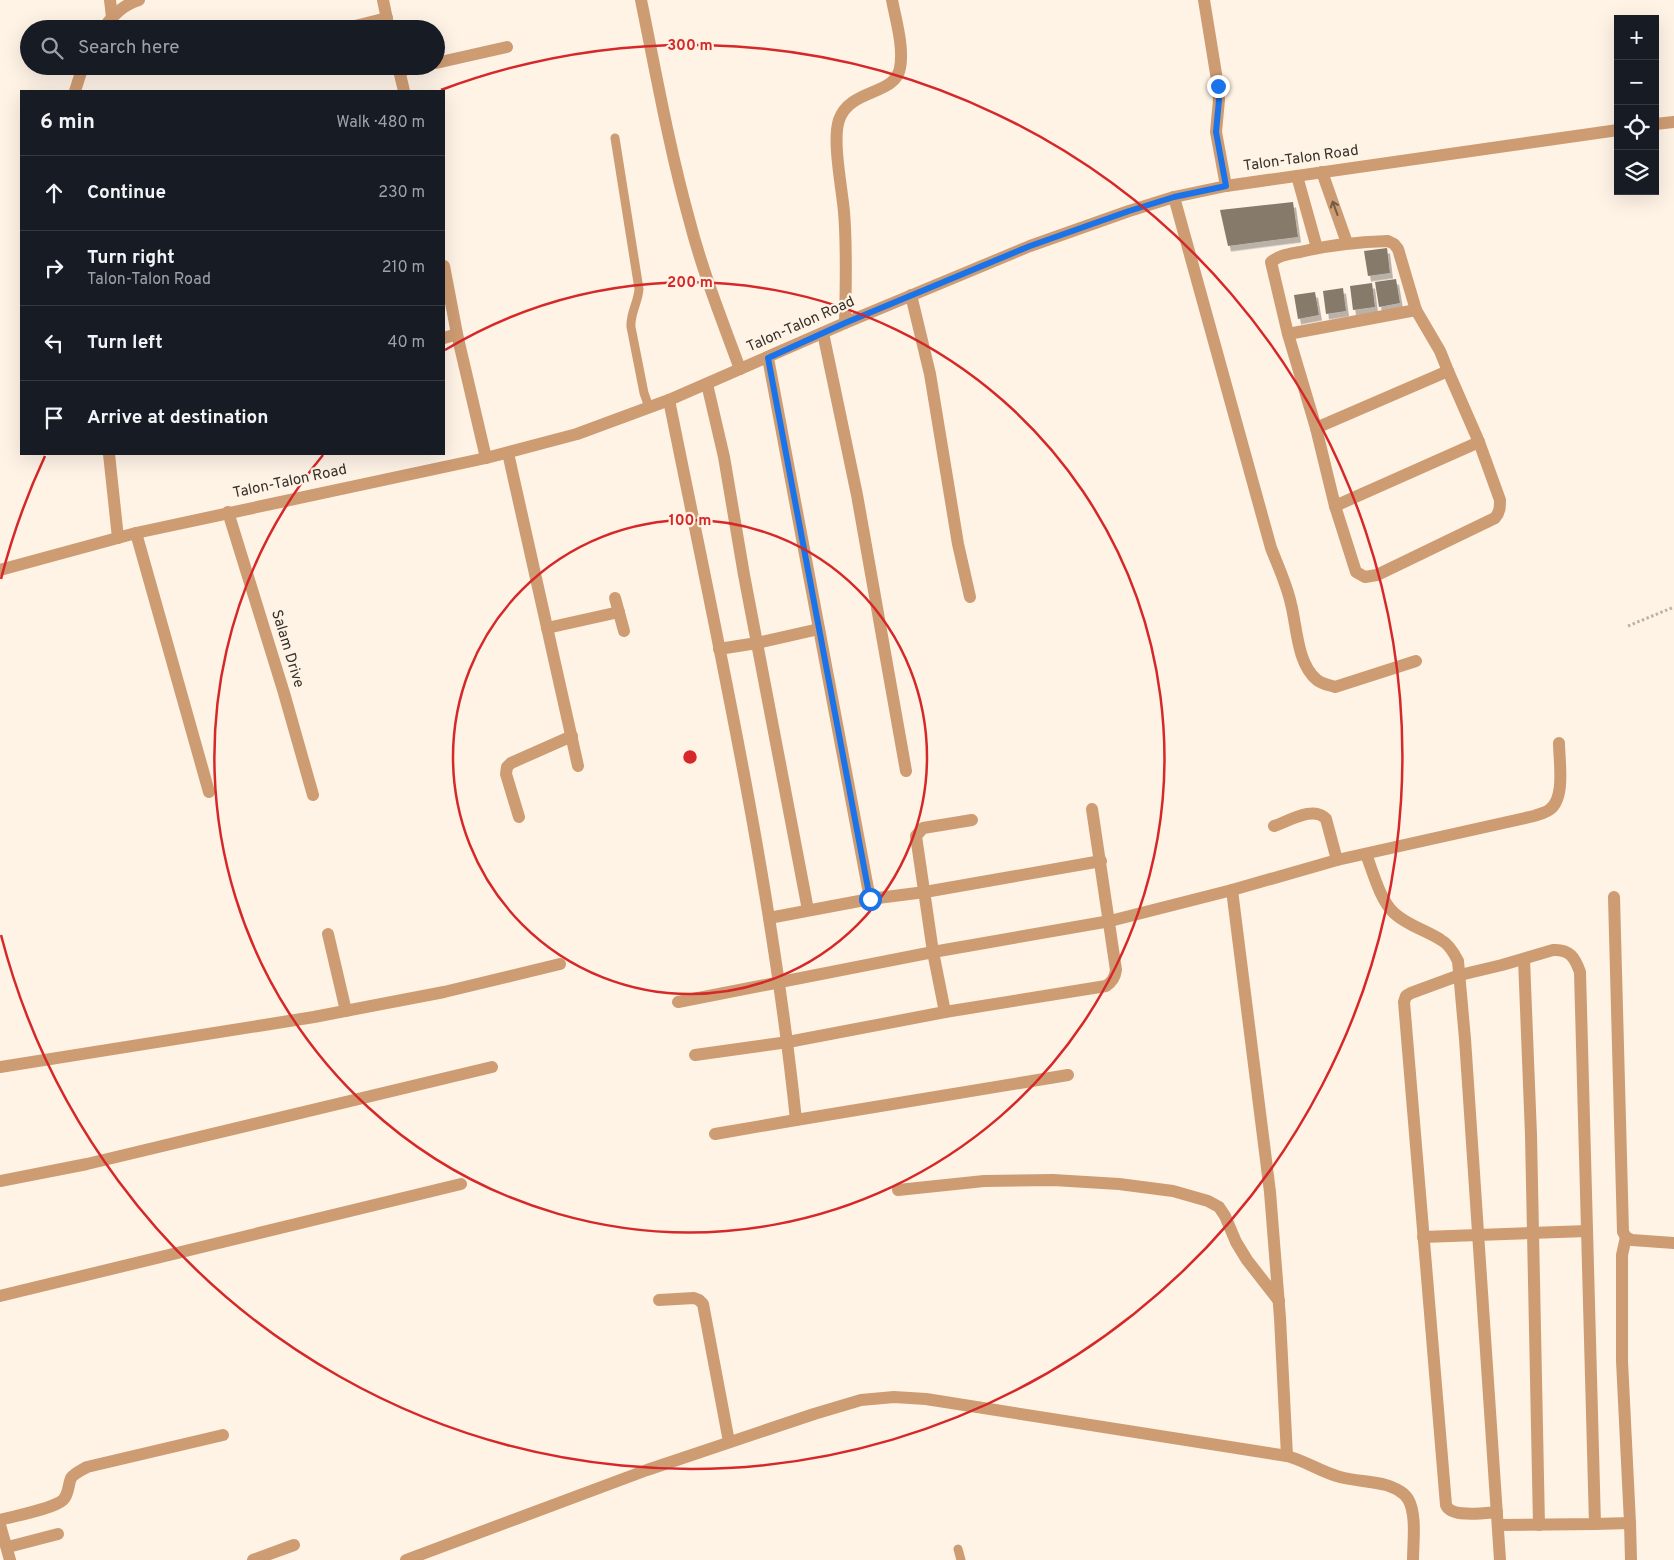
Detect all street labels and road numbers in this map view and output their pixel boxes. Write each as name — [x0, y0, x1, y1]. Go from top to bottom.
street label: Talon-Talon Road — [1242, 142, 1360, 176]
street label: Talon-Talon Road — [744, 293, 858, 357]
street label: Talon-Talon Road — [231, 461, 349, 503]
street label: Salam Drive — [266, 608, 308, 690]

